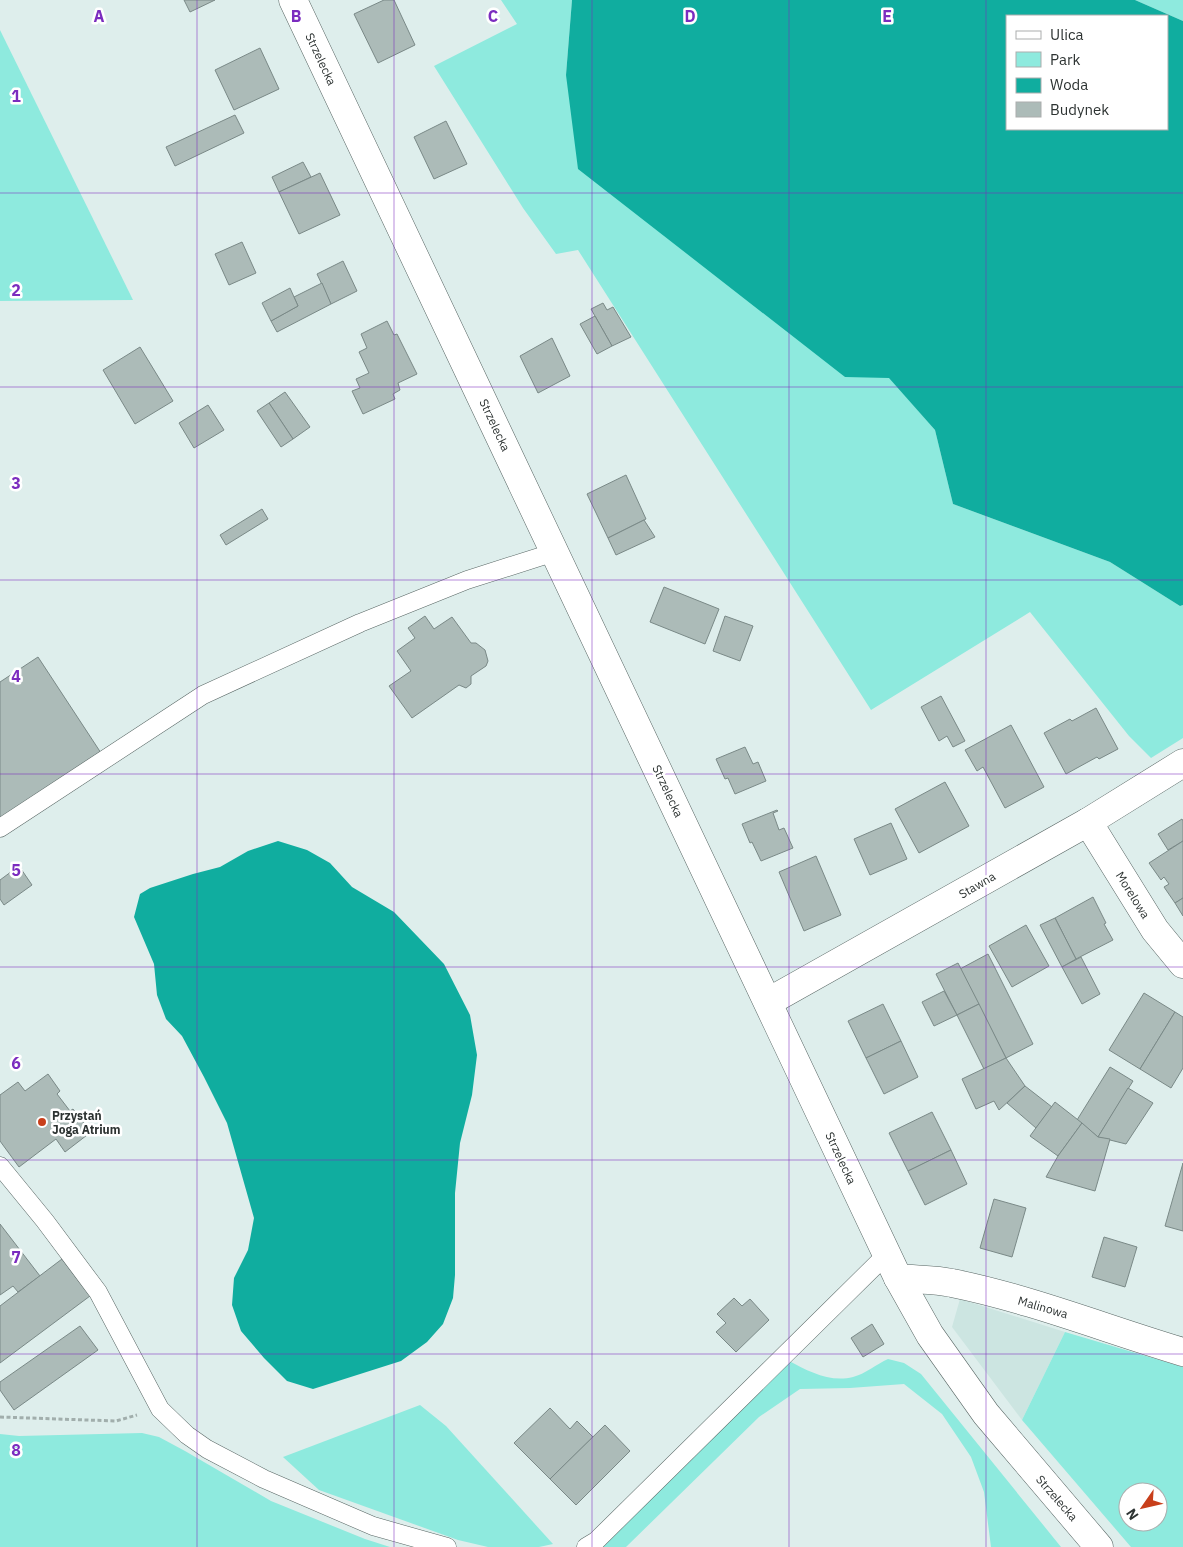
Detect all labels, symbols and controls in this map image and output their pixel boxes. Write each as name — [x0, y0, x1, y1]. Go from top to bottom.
text: A — [94, 6, 105, 26]
text: B — [291, 6, 302, 26]
text: C — [488, 6, 498, 26]
text: D — [684, 6, 696, 26]
text: E — [882, 6, 892, 26]
legend — [1006, 15, 1168, 130]
text: Ulica — [1050, 25, 1084, 44]
street label: Strzelecka — [302, 30, 340, 88]
text: Park — [1050, 50, 1080, 69]
text: Woda — [1050, 75, 1088, 94]
text: 1 — [11, 86, 21, 106]
text: Budynek — [1050, 100, 1109, 119]
text: 2 — [11, 280, 21, 300]
street label: Strzelecka — [476, 396, 514, 454]
text: 3 — [11, 473, 21, 493]
text: 4 — [11, 666, 21, 686]
street label: Strzelecka — [649, 762, 687, 820]
text: 5 — [11, 860, 21, 880]
street label: Stawna — [956, 868, 999, 901]
street label: Morelowa — [1113, 869, 1154, 922]
text: 6 — [11, 1053, 21, 1073]
place label: Przystań Joga Atrium — [52, 1108, 121, 1137]
marker: Przystań Joga Atrium — [36, 1116, 48, 1128]
street label: Strzelecka — [822, 1129, 860, 1187]
text: 7 — [11, 1247, 21, 1267]
street label: Malinowa — [1016, 1293, 1070, 1321]
text: 8 — [11, 1440, 21, 1460]
street label: Strzelecka — [1033, 1472, 1081, 1525]
north arrow — [1118, 1482, 1168, 1532]
text: N — [1122, 1505, 1143, 1524]

